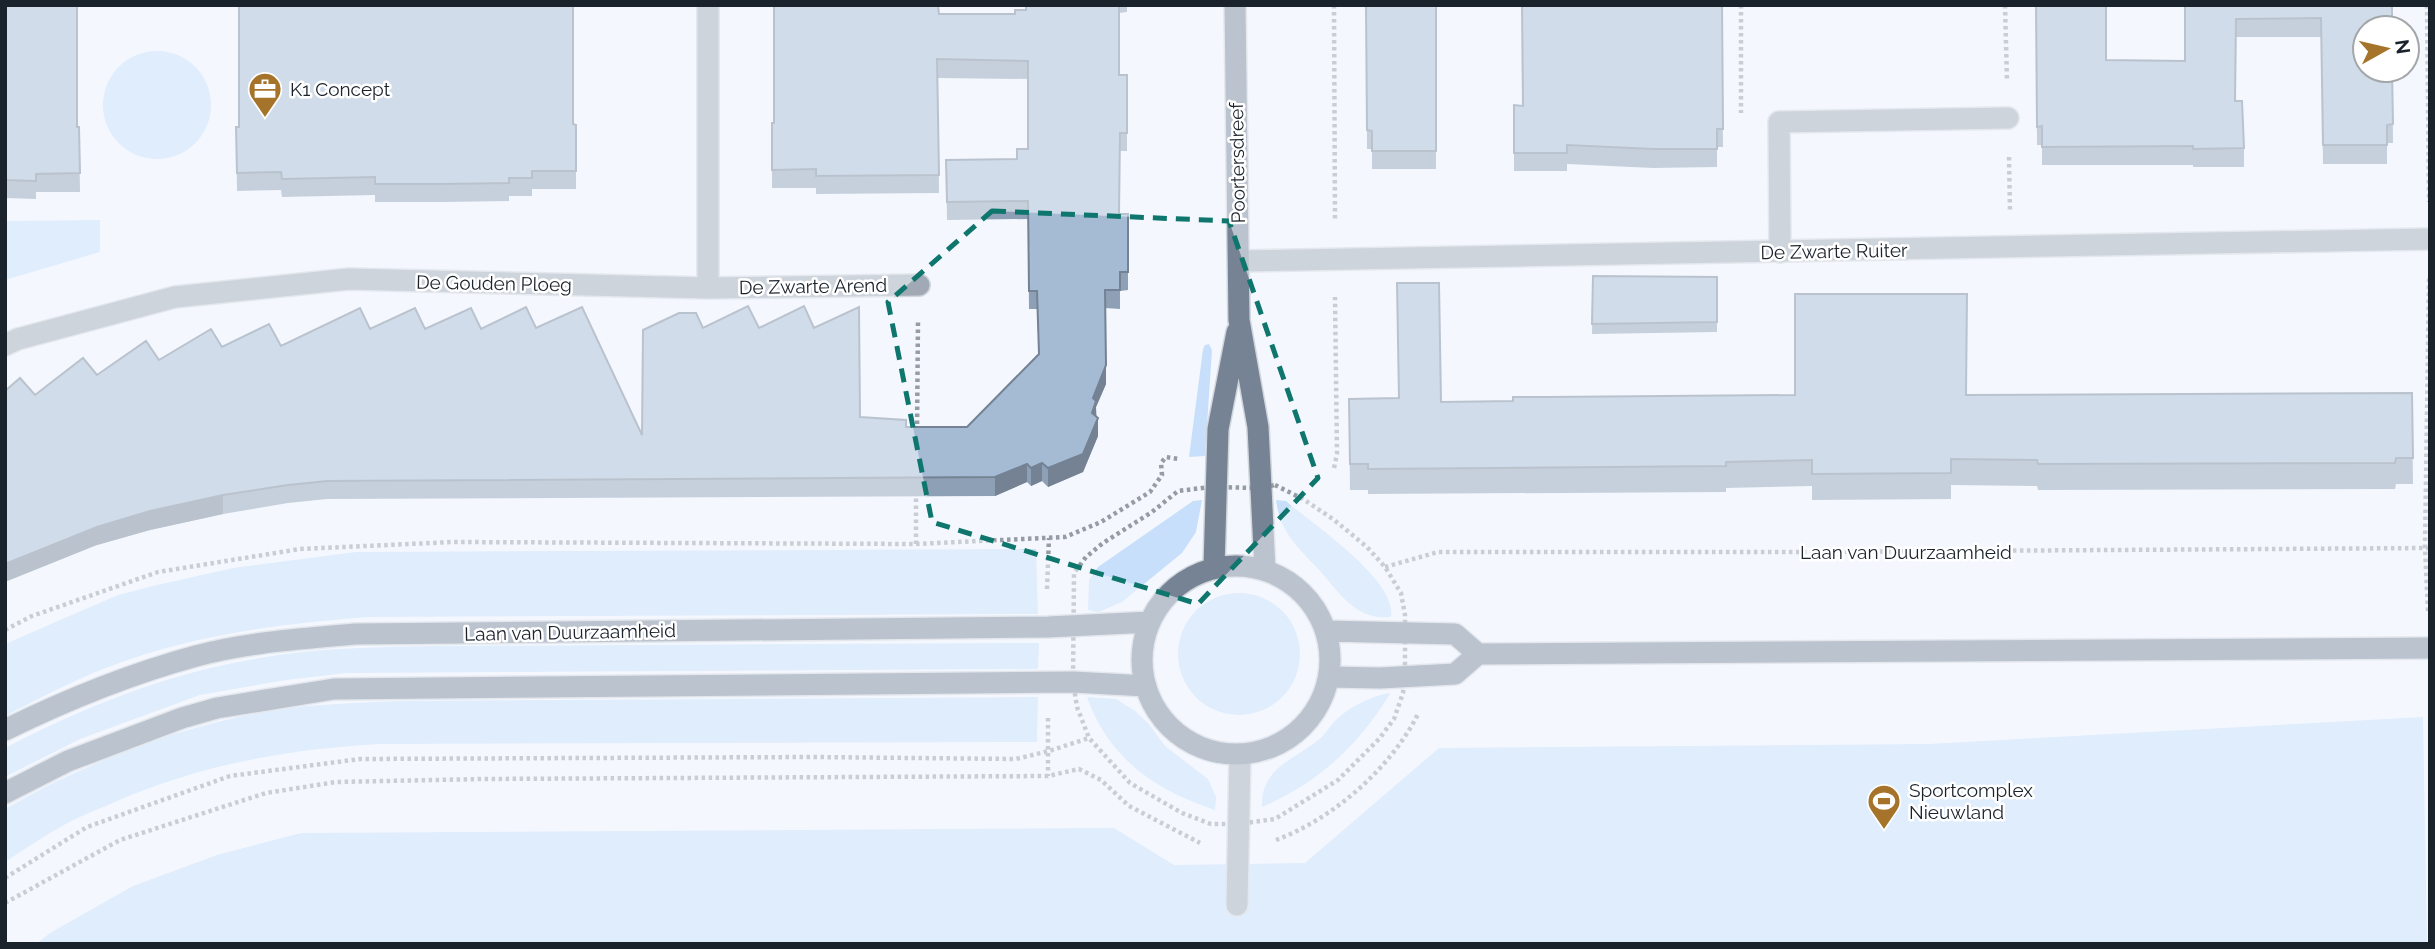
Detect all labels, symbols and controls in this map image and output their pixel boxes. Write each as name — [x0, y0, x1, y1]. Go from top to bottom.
north arrow — [2351, 14, 2421, 84]
text: N — [2391, 38, 2415, 55]
office icon: K1 Concept — [246, 70, 284, 119]
place label: K1 Concept — [290, 78, 391, 100]
street label: Poortersdreef — [1225, 102, 1249, 224]
street label: De Zwarte Ruiter — [1760, 239, 1908, 263]
street label: De Gouden Ploeg — [416, 271, 572, 295]
street label: De Zwarte Arend — [739, 274, 887, 298]
street label: Laan van Duurzaamheid — [1800, 541, 2012, 563]
street label: Laan van Duurzaamheid — [464, 619, 676, 645]
place label: Sportcomplex Nieuwland — [1909, 779, 2033, 823]
sports icon: Sportcomplex Nieuwland — [1865, 782, 1903, 831]

